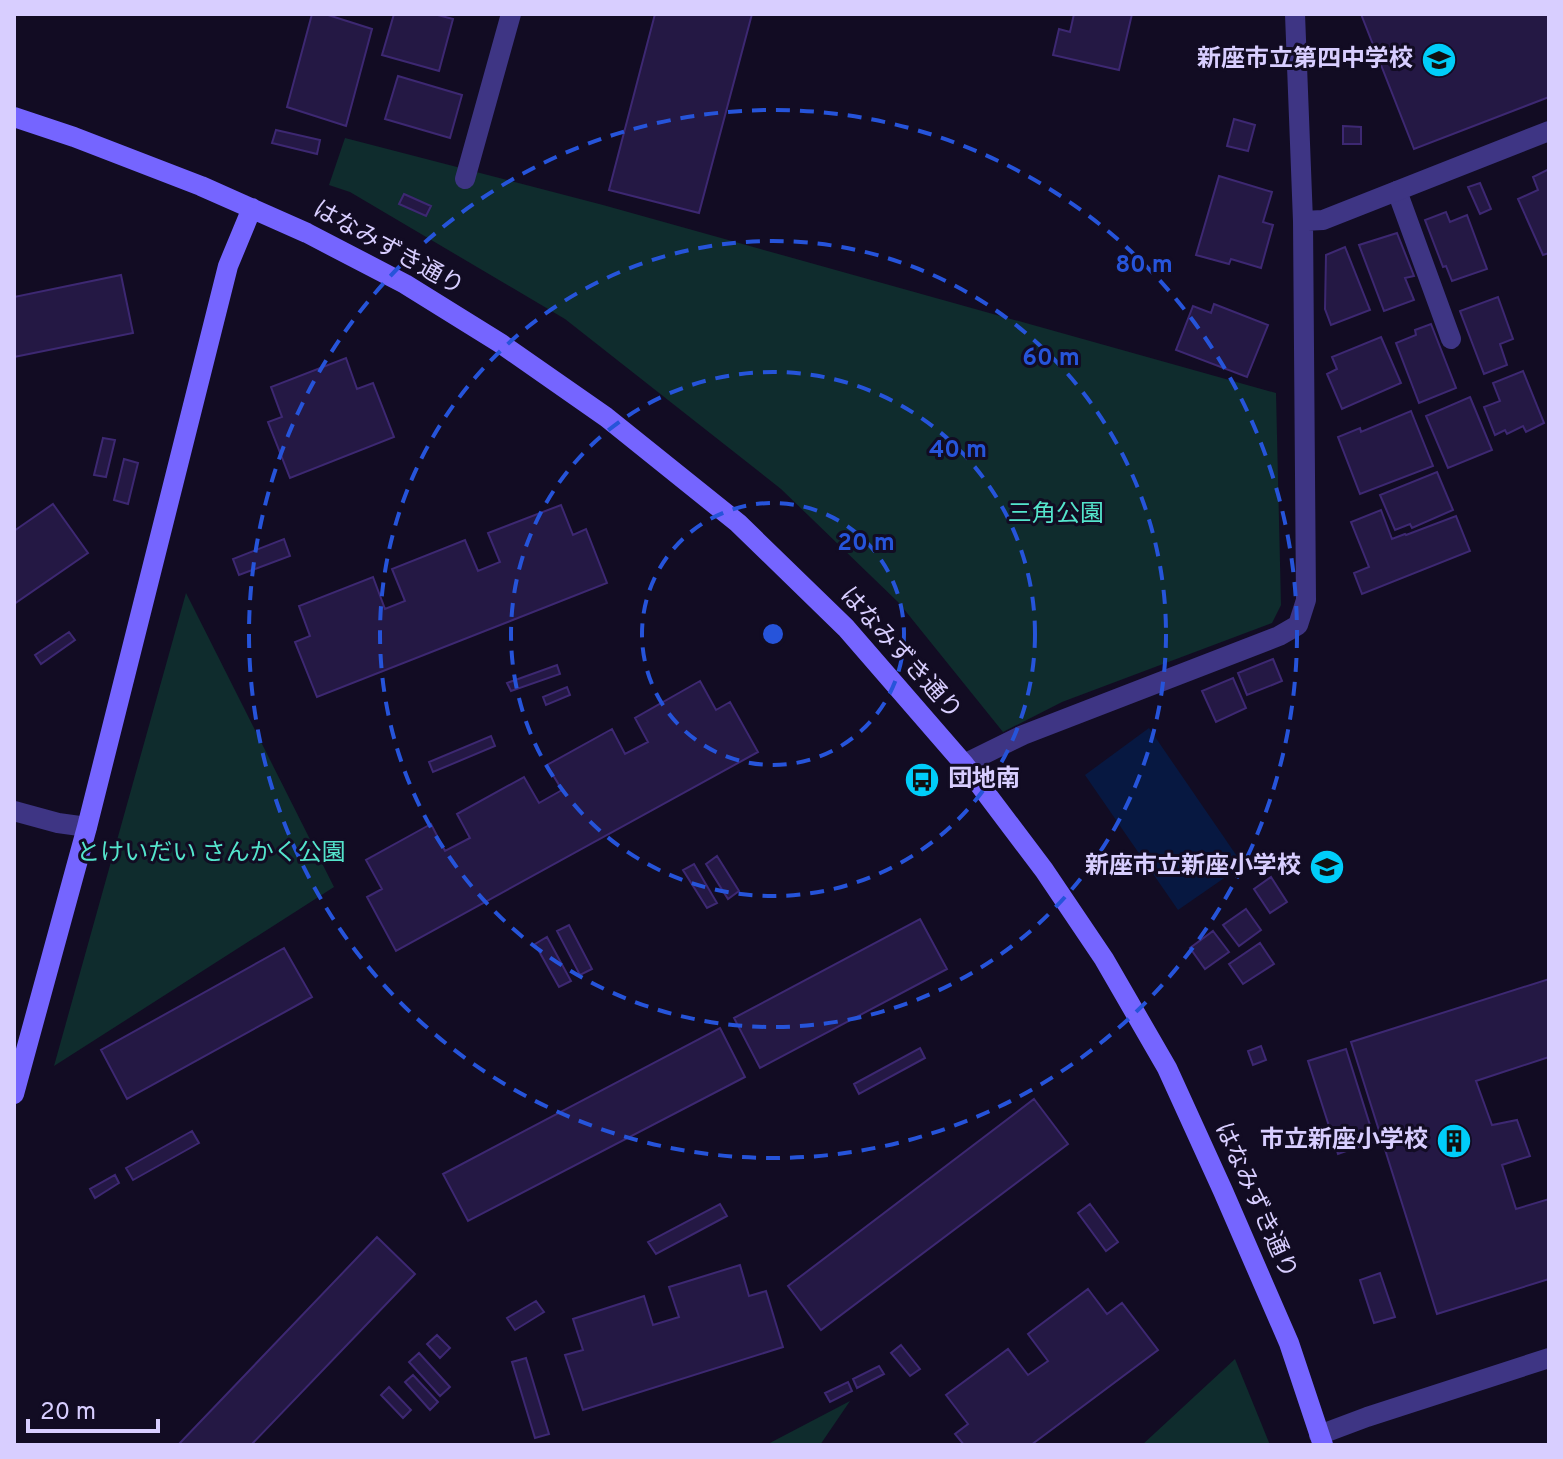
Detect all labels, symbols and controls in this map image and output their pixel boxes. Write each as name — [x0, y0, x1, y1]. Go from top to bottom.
school or university icon: 新座市立第四中学校 — [1420, 41, 1458, 79]
place label: 新座市立第四中学校 — [1197, 45, 1413, 75]
street label: はなみずき通り — [307, 195, 469, 303]
text: 80 m — [1115, 251, 1173, 281]
text: 60 m — [1022, 344, 1080, 374]
text: 40 m — [929, 436, 987, 466]
park label: 三角公園 — [1008, 500, 1104, 530]
text: 20 m — [837, 529, 895, 559]
street label: はなみずき通り — [833, 582, 967, 726]
centre of rings — [759, 620, 787, 648]
bus stop icon: 団地南 — [903, 761, 941, 799]
place label: 団地南 — [948, 765, 1020, 795]
park label: とけいだい さんかく公園 — [76, 839, 346, 869]
school or university icon: 新座市立新座小学校 — [1308, 848, 1346, 886]
place label: 新座市立新座小学校 — [1085, 852, 1301, 882]
street label: はなみずき通り — [1207, 1118, 1303, 1284]
building icon: 市立新座小学校 — [1435, 1122, 1473, 1160]
place label: 市立新座小学校 — [1260, 1126, 1428, 1156]
scale bar — [28, 1383, 158, 1433]
text: 20 m — [40, 1398, 96, 1428]

